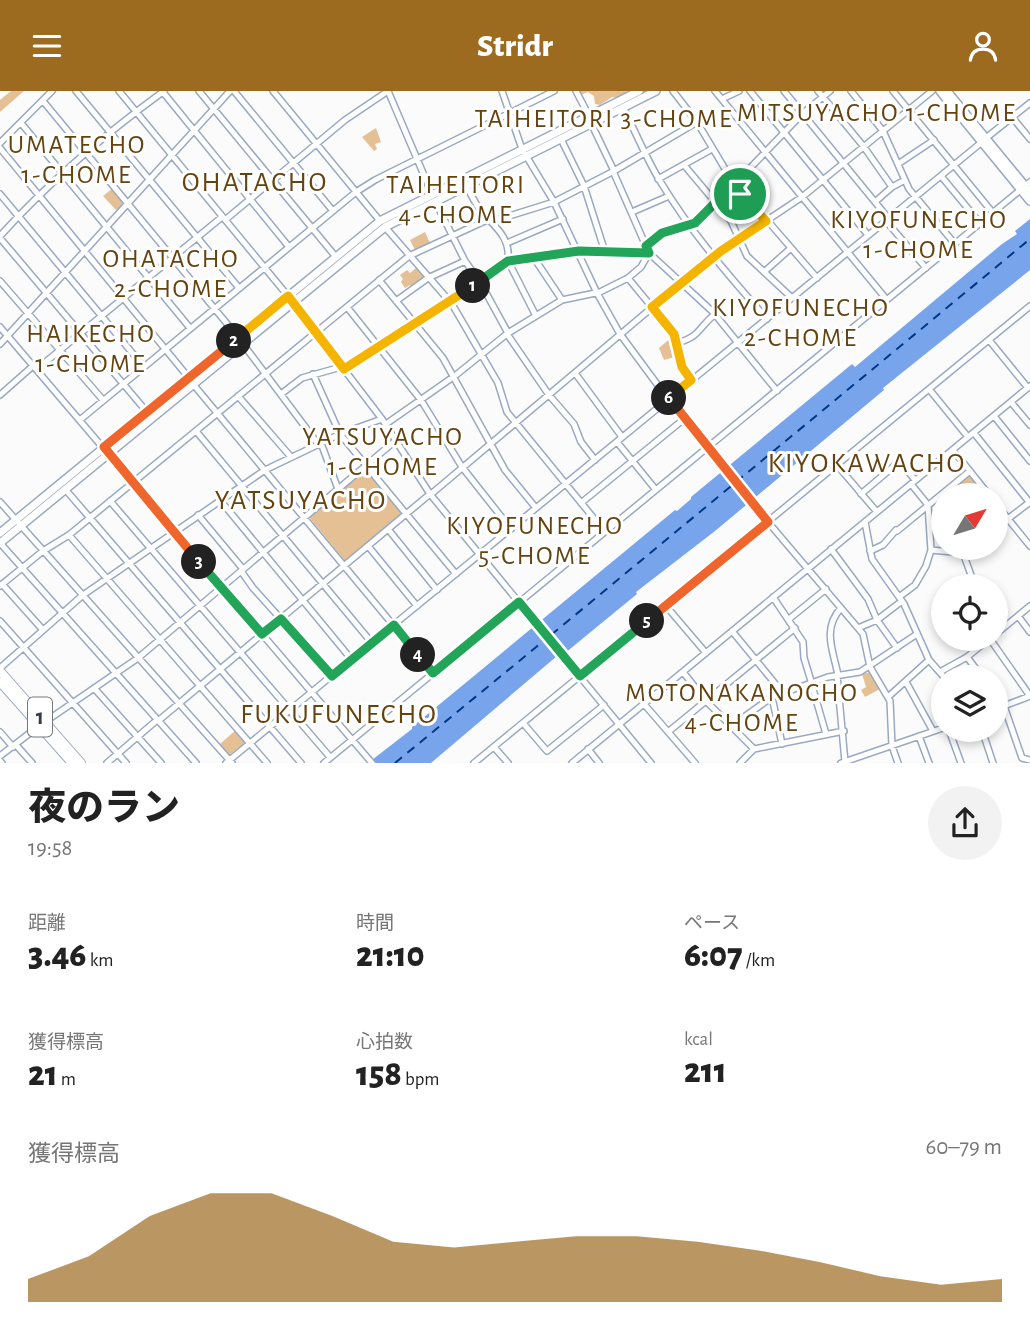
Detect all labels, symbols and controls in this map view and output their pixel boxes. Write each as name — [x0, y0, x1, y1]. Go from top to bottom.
icon: menu — [28, 27, 66, 65]
icon: person — [964, 27, 1002, 65]
text: Stridr — [477, 30, 553, 62]
district label: MITSUYACHO 1-CHOME — [737, 100, 1017, 126]
district label: TAIHEITORI 3-CHOME — [474, 106, 734, 132]
district label: UMATECHO 1-CHOME — [8, 132, 146, 188]
pin — [710, 164, 770, 224]
district label: OHATACHO — [182, 169, 328, 197]
district label: TAIHEITORI 4-CHOME — [386, 172, 526, 228]
icon: arrive — [721, 175, 759, 213]
district label: KIYOFUNECHO 1-CHOME — [830, 207, 1008, 263]
district label: OHATACHO 2-CHOME — [102, 246, 240, 302]
pin: 1 — [456, 269, 490, 303]
text: 1 — [469, 276, 476, 295]
district label: KIYOFUNECHO 2-CHOME — [712, 295, 890, 351]
district label: HAIKECHO 1-CHOME — [26, 321, 156, 377]
pin: 2 — [216, 323, 252, 359]
text: 2 — [229, 331, 238, 350]
pin: 6 — [652, 381, 686, 415]
text: 6 — [664, 388, 673, 407]
district label: YATSUYACHO 1-CHOME — [302, 424, 464, 480]
district label: KIYOKAWACHO — [768, 450, 966, 478]
north arrow — [931, 483, 1008, 560]
map controls — [931, 483, 1008, 742]
district label: YATSUYACHO — [215, 487, 387, 515]
district label: KIYOFUNECHO 5-CHOME — [446, 513, 624, 569]
pin: 3 — [182, 545, 216, 580]
text: 3 — [194, 552, 203, 571]
button: locate — [931, 574, 1008, 651]
pin: 5 — [630, 603, 664, 639]
text: 5 — [642, 611, 651, 630]
pin: 4 — [400, 637, 436, 673]
text: 4 — [413, 645, 422, 664]
button: layers — [931, 665, 1008, 742]
district label: MOTONAKANOCHO 4-CHOME — [625, 680, 859, 736]
road number: 1 — [28, 697, 52, 737]
district label: FUKUFUNECHO — [240, 701, 438, 729]
button: share — [928, 786, 1002, 860]
text: 夜のラン — [28, 790, 180, 828]
text: 19:58 — [28, 837, 73, 860]
text: 距離 — [28, 914, 66, 933]
text: 時間 — [356, 914, 394, 933]
text: ペース — [684, 914, 740, 933]
text: 3.46 — [28, 938, 87, 973]
text: 21:10 — [356, 938, 425, 973]
text: 6:07 — [684, 938, 743, 973]
text: km — [87, 951, 114, 970]
text: /km — [743, 951, 775, 970]
text: kcal — [684, 1030, 713, 1049]
text: 獲得標高 — [28, 1033, 104, 1052]
text: 心拍数 — [356, 1033, 413, 1052]
text: 211 — [684, 1054, 727, 1089]
text: 21 — [28, 1057, 58, 1092]
text: 158 — [356, 1057, 402, 1092]
text: m — [58, 1070, 76, 1089]
text: bpm — [402, 1070, 439, 1089]
text: 60–79 m — [926, 1136, 1002, 1159]
text: 獲得標高 — [28, 1143, 120, 1166]

